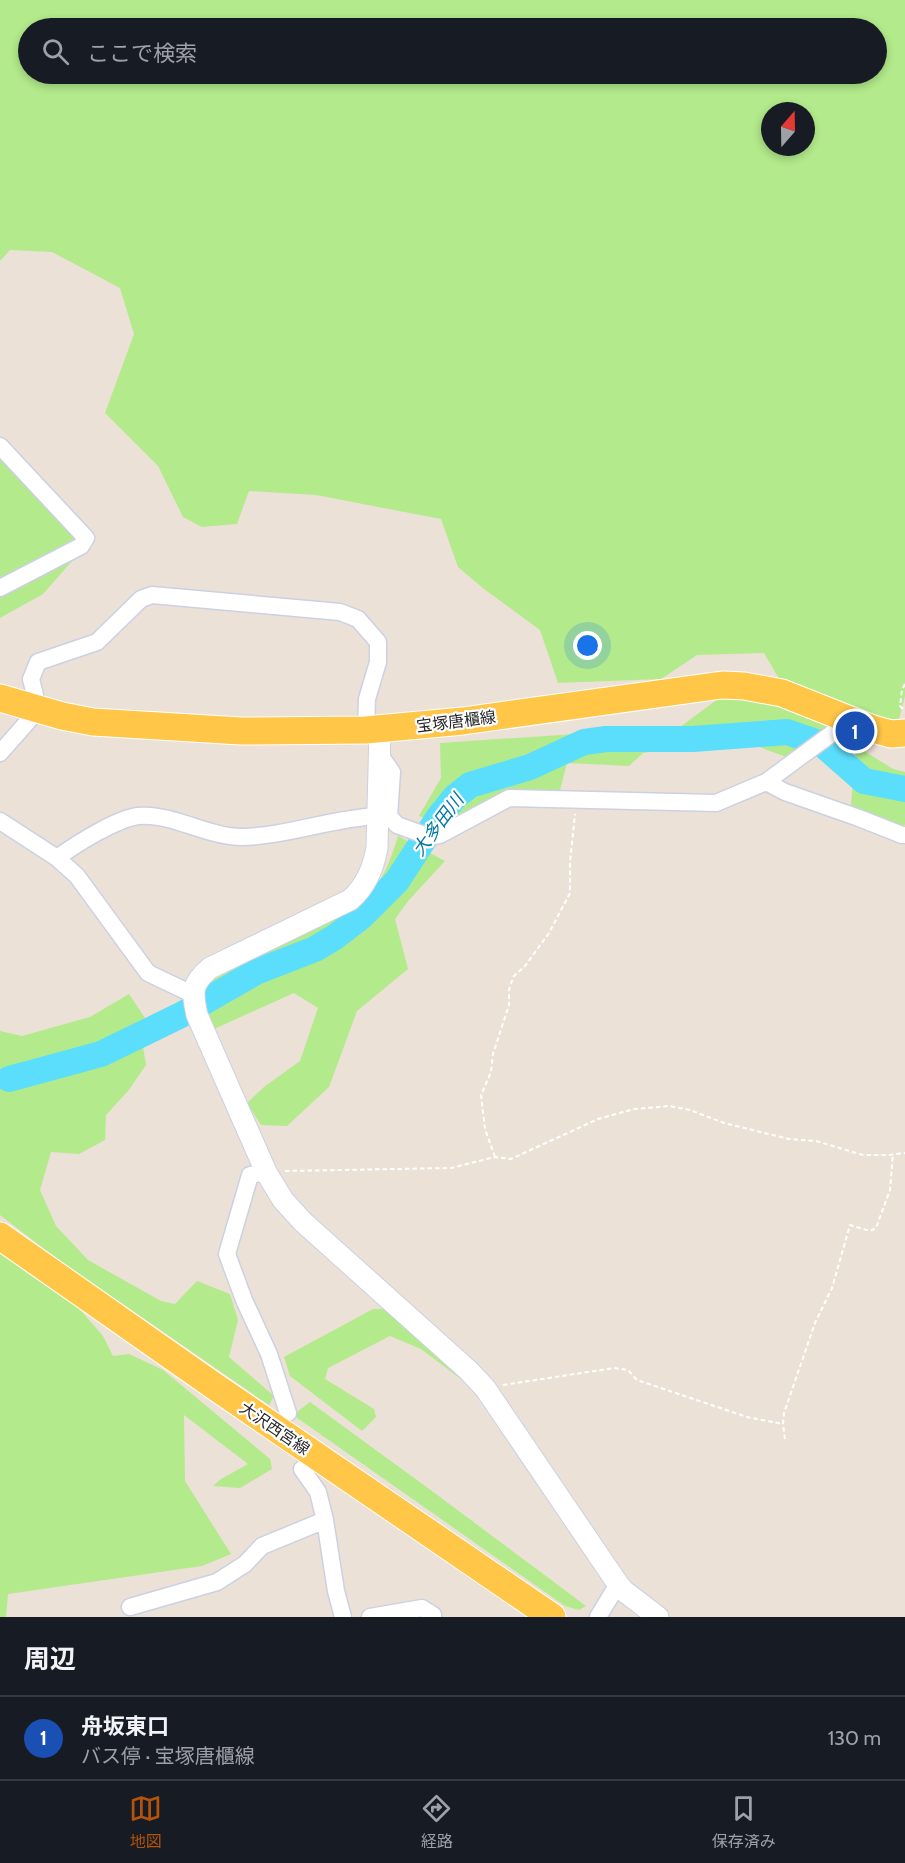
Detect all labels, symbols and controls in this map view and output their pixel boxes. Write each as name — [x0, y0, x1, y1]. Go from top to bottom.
search box — [18, 18, 887, 84]
icon: search — [39, 35, 72, 68]
text: ここで検索 — [87, 40, 197, 67]
north arrow — [761, 102, 815, 156]
your location — [573, 631, 602, 660]
street label: 宝塚唐櫃線 — [415, 707, 497, 736]
pin: 1 — [836, 708, 874, 754]
water label: 大多田川 — [408, 788, 470, 860]
street label: 大沢西宮線 — [236, 1398, 313, 1459]
text: 周辺 — [24, 1643, 76, 1675]
text: 舟坂東口 — [81, 1713, 169, 1740]
text: 1 — [40, 1726, 47, 1750]
text: 130 m — [828, 1726, 881, 1750]
text: バス停 · 宝塚唐櫃線 — [81, 1744, 255, 1768]
tab: 地図 — [129, 1792, 162, 1852]
tab: 経路 — [420, 1792, 453, 1852]
tab: 保存済み — [712, 1792, 776, 1852]

